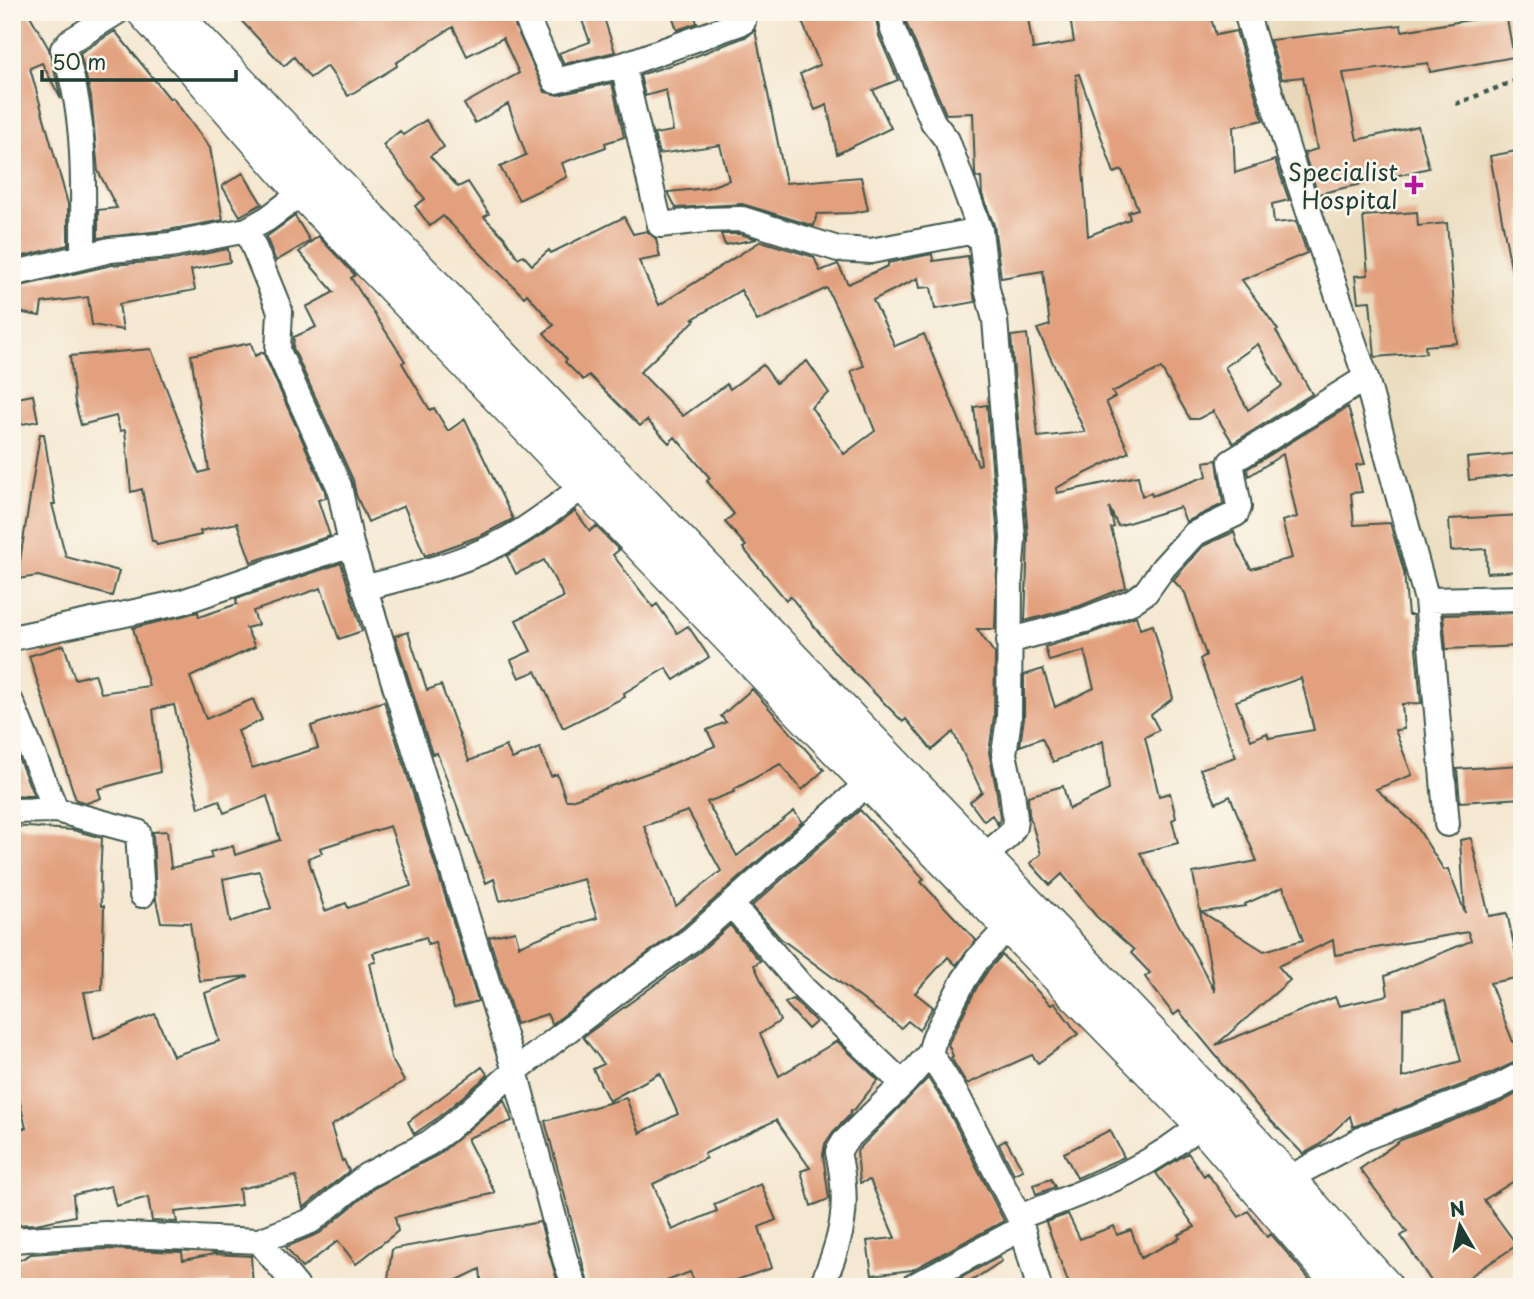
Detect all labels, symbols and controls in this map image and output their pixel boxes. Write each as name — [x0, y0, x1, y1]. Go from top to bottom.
scale bar — [42, 38, 236, 82]
text: 50 m — [52, 45, 106, 77]
place label: Specialist Hospital — [1288, 153, 1398, 217]
marker: Specialist Hospital — [1404, 175, 1424, 195]
north arrow — [1426, 1190, 1496, 1260]
text: N — [1448, 1193, 1467, 1223]

